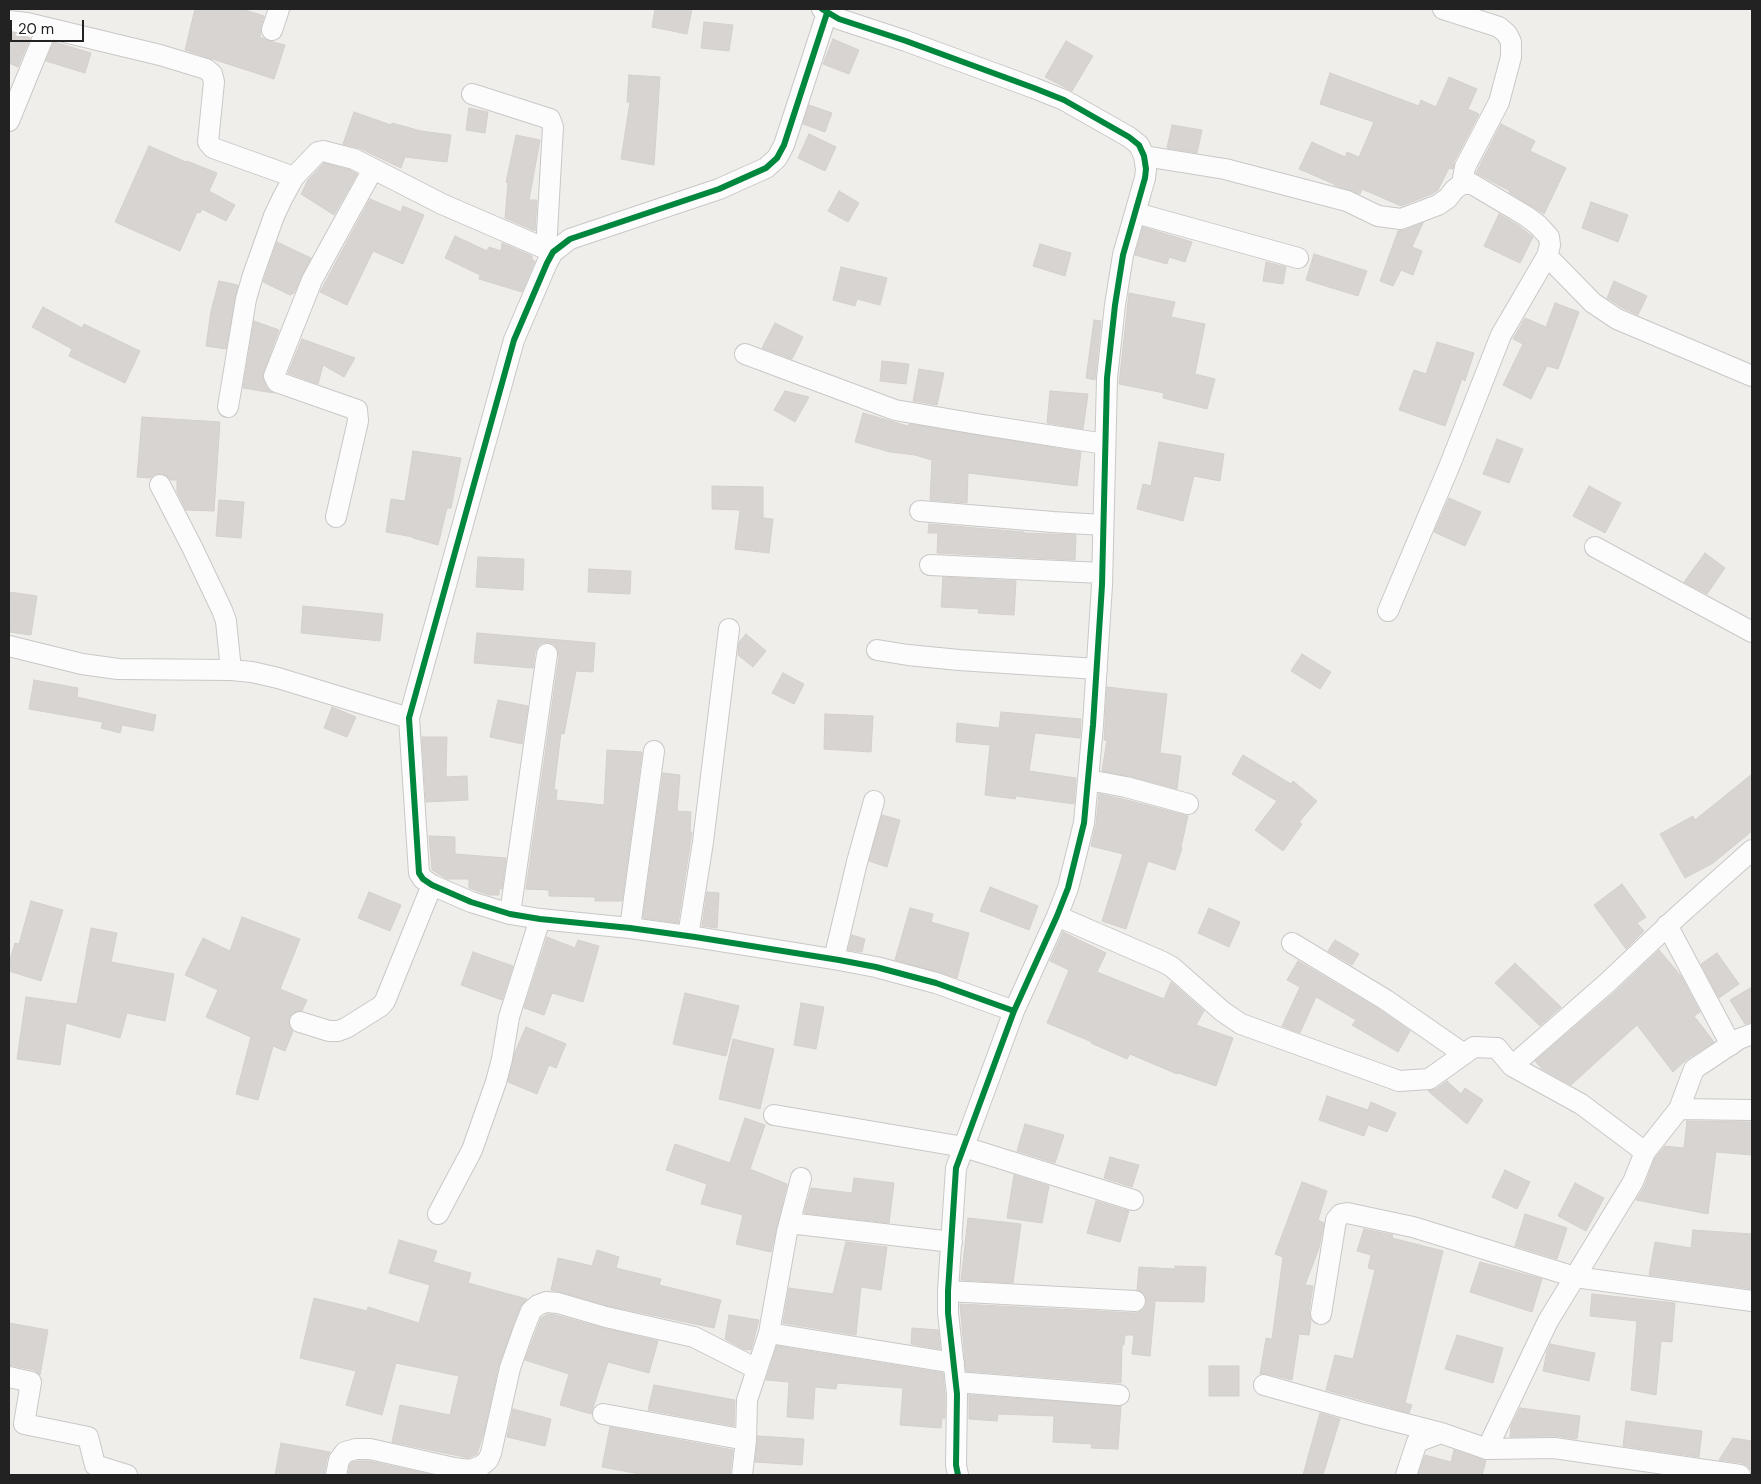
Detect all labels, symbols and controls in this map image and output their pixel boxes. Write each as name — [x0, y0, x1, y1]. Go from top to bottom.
scale bar — [12, 10, 86, 42]
text: 20 m — [18, 19, 54, 39]

